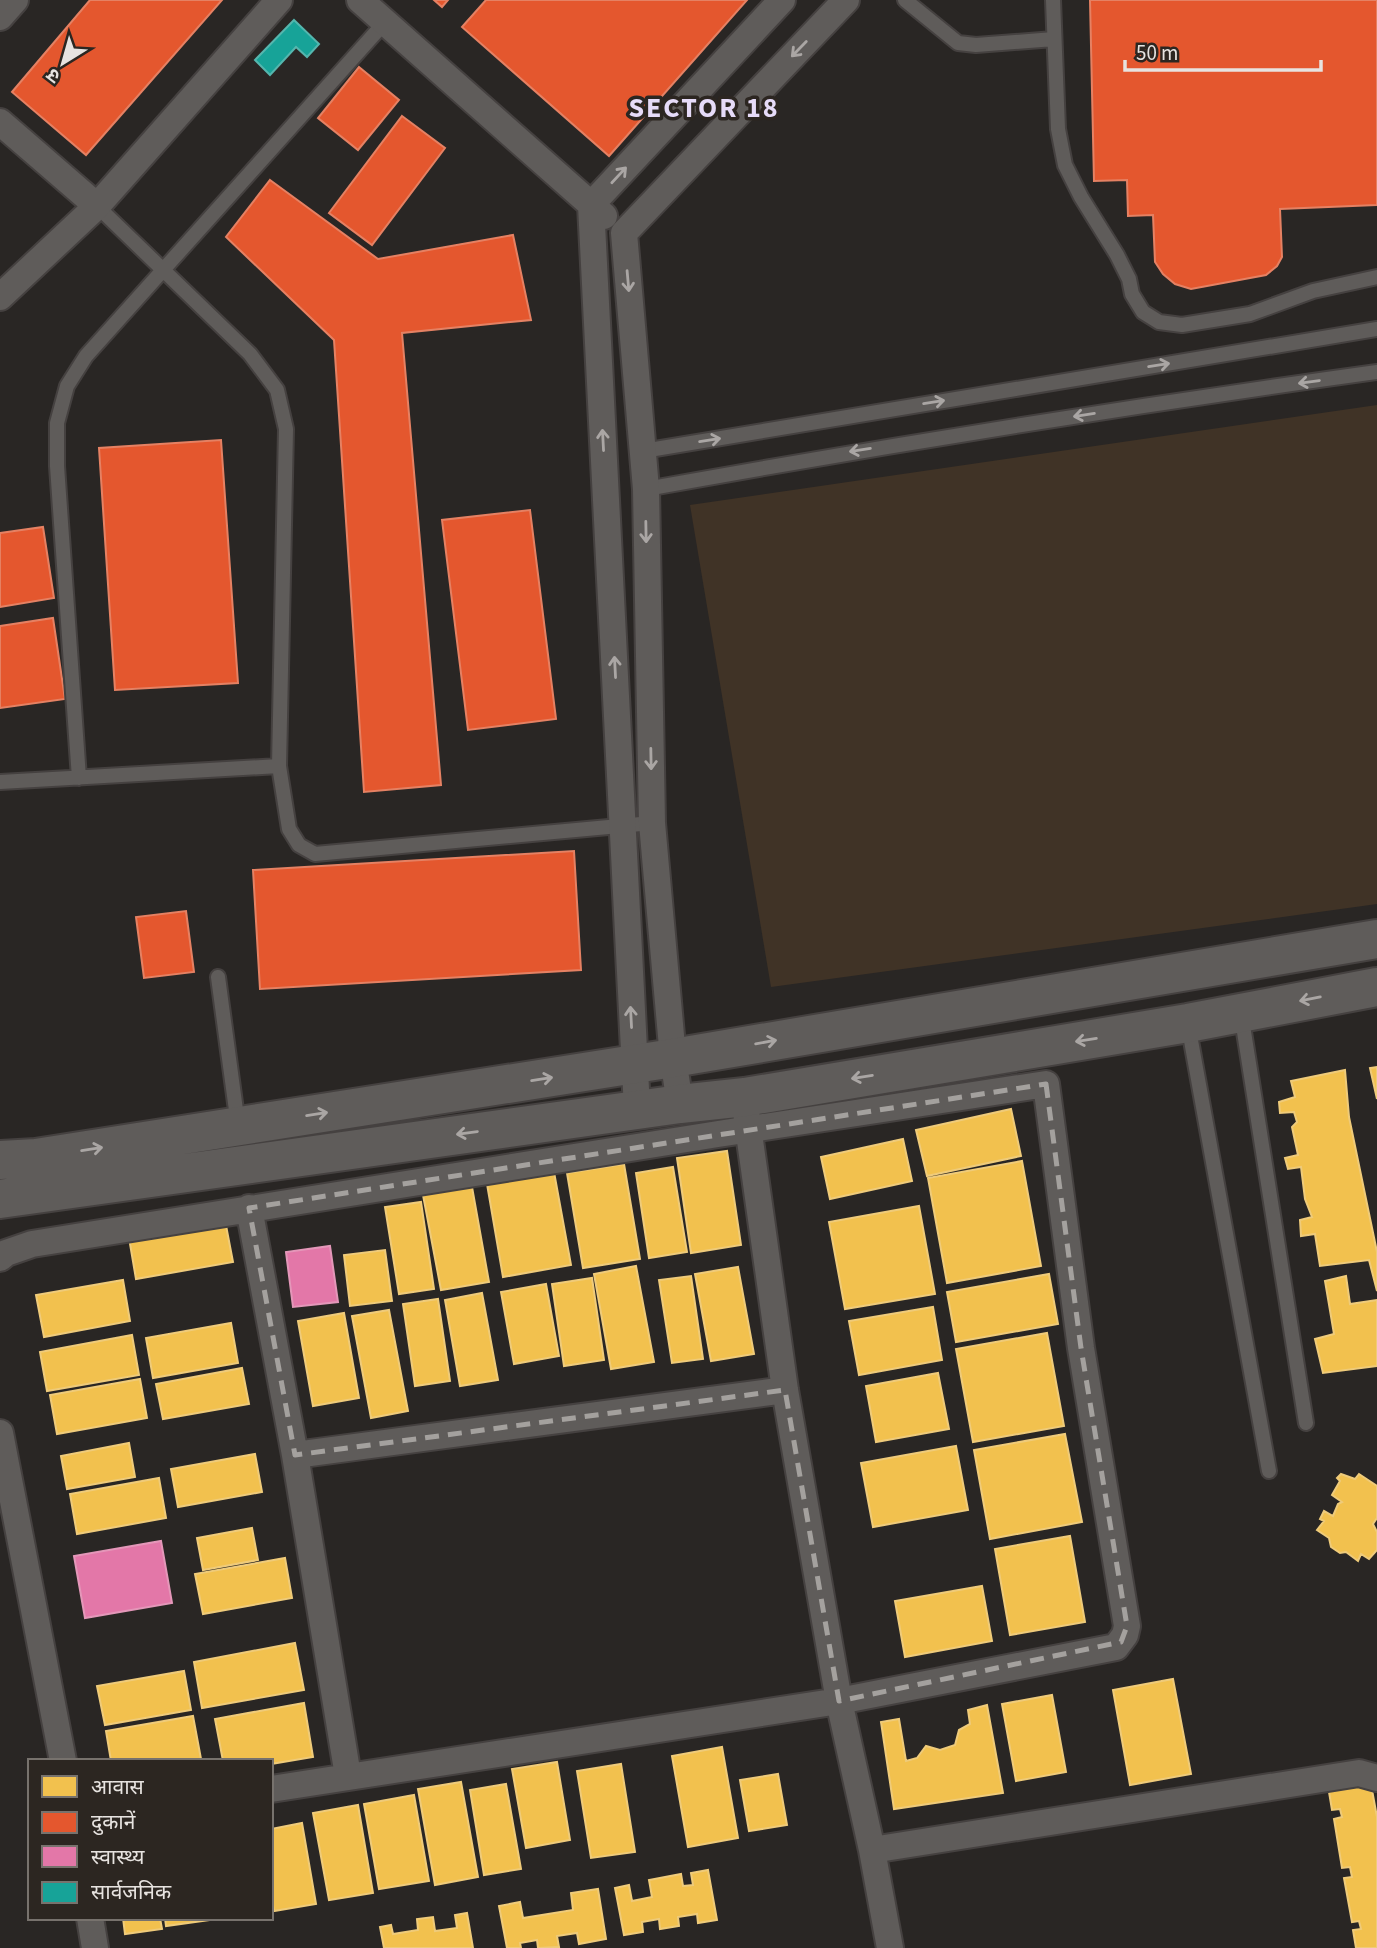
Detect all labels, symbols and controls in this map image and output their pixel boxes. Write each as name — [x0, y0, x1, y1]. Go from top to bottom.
north arrow — [28, 28, 98, 98]
scale bar — [1125, 28, 1321, 72]
text: 50 m — [1136, 38, 1178, 68]
one-way arrow — [790, 41, 807, 58]
text: उ — [40, 61, 66, 90]
district label: SECTOR 18 — [628, 88, 780, 128]
one-way arrow — [611, 166, 627, 184]
one-way arrow — [622, 269, 635, 292]
one-way arrow — [1147, 358, 1170, 371]
one-way arrow — [1299, 375, 1321, 388]
one-way arrow — [922, 395, 945, 408]
one-way arrow — [1073, 409, 1096, 422]
one-way arrow — [596, 429, 609, 452]
one-way arrow — [698, 433, 721, 446]
one-way arrow — [849, 444, 871, 457]
one-way arrow — [640, 520, 653, 543]
one-way arrow — [608, 656, 621, 679]
one-way arrow — [644, 748, 657, 771]
one-way arrow — [1299, 993, 1322, 1007]
one-way arrow — [625, 1006, 638, 1029]
one-way arrow — [1075, 1034, 1098, 1047]
one-way arrow — [754, 1035, 777, 1048]
one-way arrow — [851, 1071, 874, 1084]
one-way arrow — [530, 1072, 552, 1085]
one-way arrow — [305, 1107, 328, 1120]
one-way arrow — [456, 1127, 479, 1140]
one-way arrow — [80, 1142, 103, 1155]
legend — [28, 1759, 273, 1920]
text: आवास — [91, 1772, 145, 1802]
text: दुकानें — [91, 1807, 136, 1837]
text: स्वास्थ्य — [91, 1842, 145, 1872]
text: सार्वजनिक — [91, 1877, 172, 1907]

